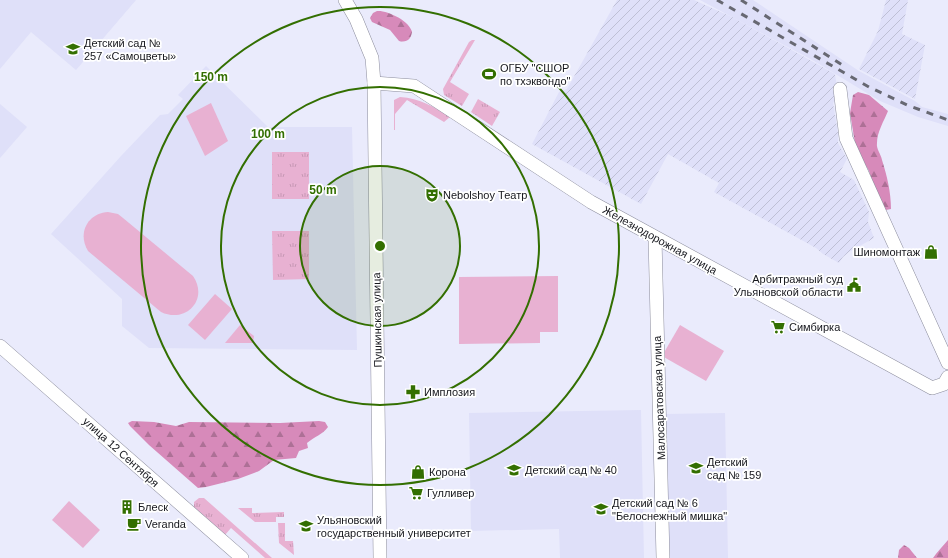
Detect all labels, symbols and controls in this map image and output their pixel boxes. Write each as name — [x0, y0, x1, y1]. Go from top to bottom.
place label: Детский сад № 257 «Самоцветы» — [84, 37, 176, 62]
school or university icon: Детский сад № 257 «Самоцветы» — [65, 41, 81, 57]
place label: ОГБУ "СШОР по тхэквондо" — [500, 62, 571, 87]
sports icon: ОГБУ "СШОР по тхэквондо" — [481, 66, 497, 82]
text: 150 m — [194, 70, 228, 84]
text: 100 m — [251, 127, 285, 141]
text: 50 m — [309, 183, 337, 197]
theatre icon: Nebolshoy Театр — [424, 187, 440, 203]
place label: Nebolshoy Театр — [443, 189, 527, 201]
street label: Железнодорожная улица — [601, 204, 720, 277]
centre of rings — [373, 239, 387, 253]
shop icon: Шиномонтаж — [923, 244, 939, 260]
place label: Шиномонтаж — [853, 246, 921, 258]
street label: Пушкинская улица — [370, 271, 384, 368]
place label: Арбитражный суд Ульяновской области — [734, 273, 844, 298]
public building icon: Арбитражный суд Ульяновской области — [846, 277, 862, 293]
supermarket icon: Симбирка — [770, 319, 786, 335]
place label: Симбирка — [789, 321, 841, 333]
street label: Малосаратовская улица — [651, 335, 667, 460]
pharmacy icon: Имплозия — [405, 384, 421, 400]
place label: Имплозия — [424, 386, 475, 398]
street label: улица 12 Сентября — [81, 415, 161, 489]
place label: Детский сад № 159 — [707, 456, 761, 481]
school or university icon: Детский сад № 159 — [688, 460, 704, 476]
school or university icon: Детский сад № 40 — [506, 462, 522, 478]
shop icon: Корона — [410, 464, 426, 480]
place label: Детский сад № 40 — [525, 464, 617, 476]
place label: Корона — [429, 466, 467, 478]
supermarket icon: Гулливер — [408, 485, 424, 501]
place label: Гулливер — [427, 487, 474, 499]
place label: Детский сад № 6 "Белоснежный мишка" — [612, 497, 727, 522]
building icon: Блеск — [119, 499, 135, 515]
place label: Блеск — [138, 501, 168, 513]
school or university icon: Детский сад № 6 "Белоснежный мишка" — [593, 501, 609, 517]
place label: Ульяновский государственный университет — [317, 514, 471, 539]
cafe icon: Veranda — [126, 516, 142, 532]
place label: Veranda — [145, 518, 187, 530]
school or university icon: Ульяновский государственный университет — [298, 518, 314, 534]

